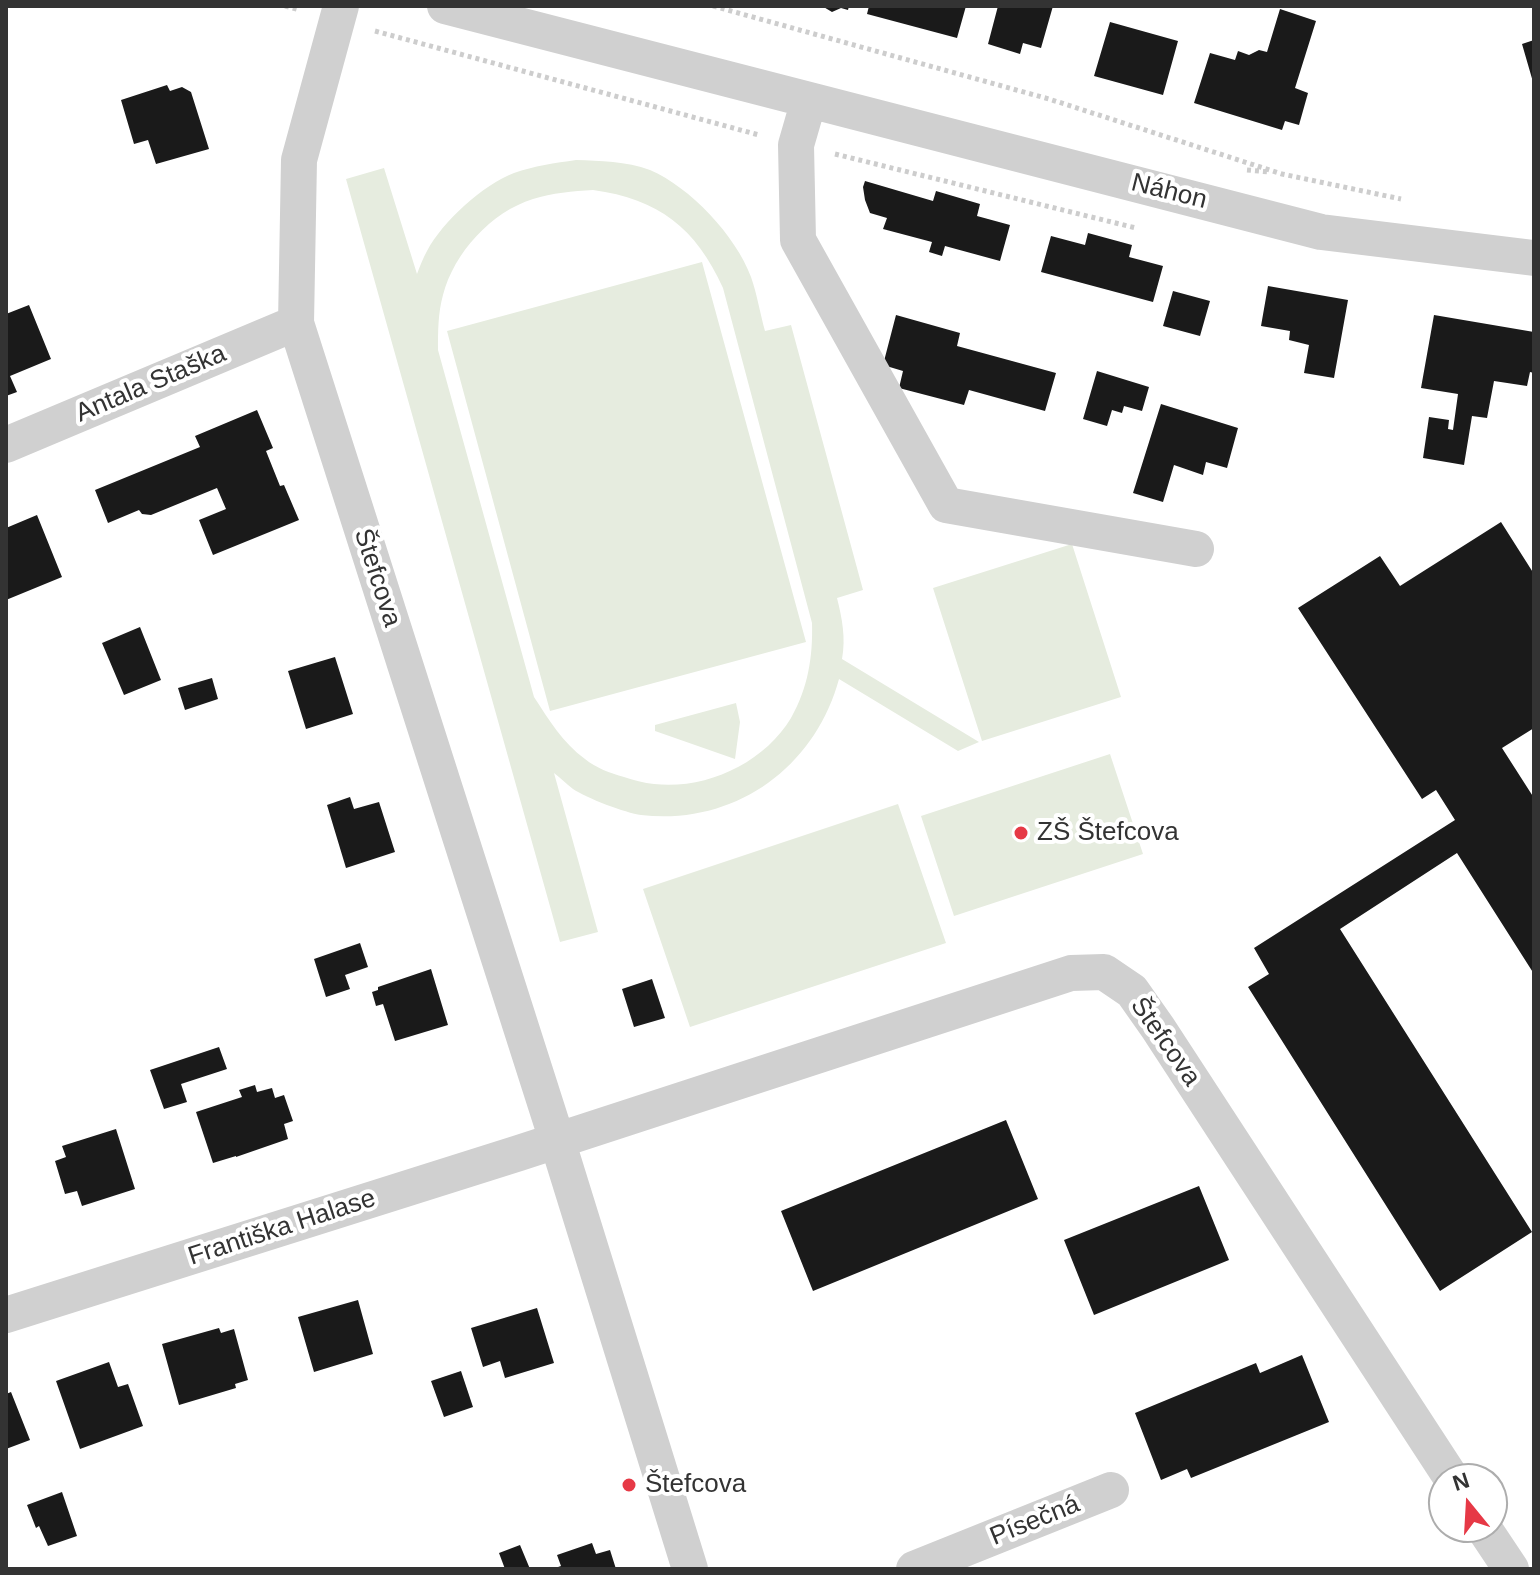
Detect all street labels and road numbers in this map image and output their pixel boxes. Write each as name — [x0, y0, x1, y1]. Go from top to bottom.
street label: Náhon — [1128, 168, 1210, 216]
street label: Antala Staška — [71, 338, 231, 430]
street label: Štefcova — [347, 525, 407, 631]
street label: Štefcova — [1123, 992, 1207, 1092]
street label: Františka Halase — [184, 1183, 380, 1273]
street label: Písečná — [986, 1489, 1084, 1553]

